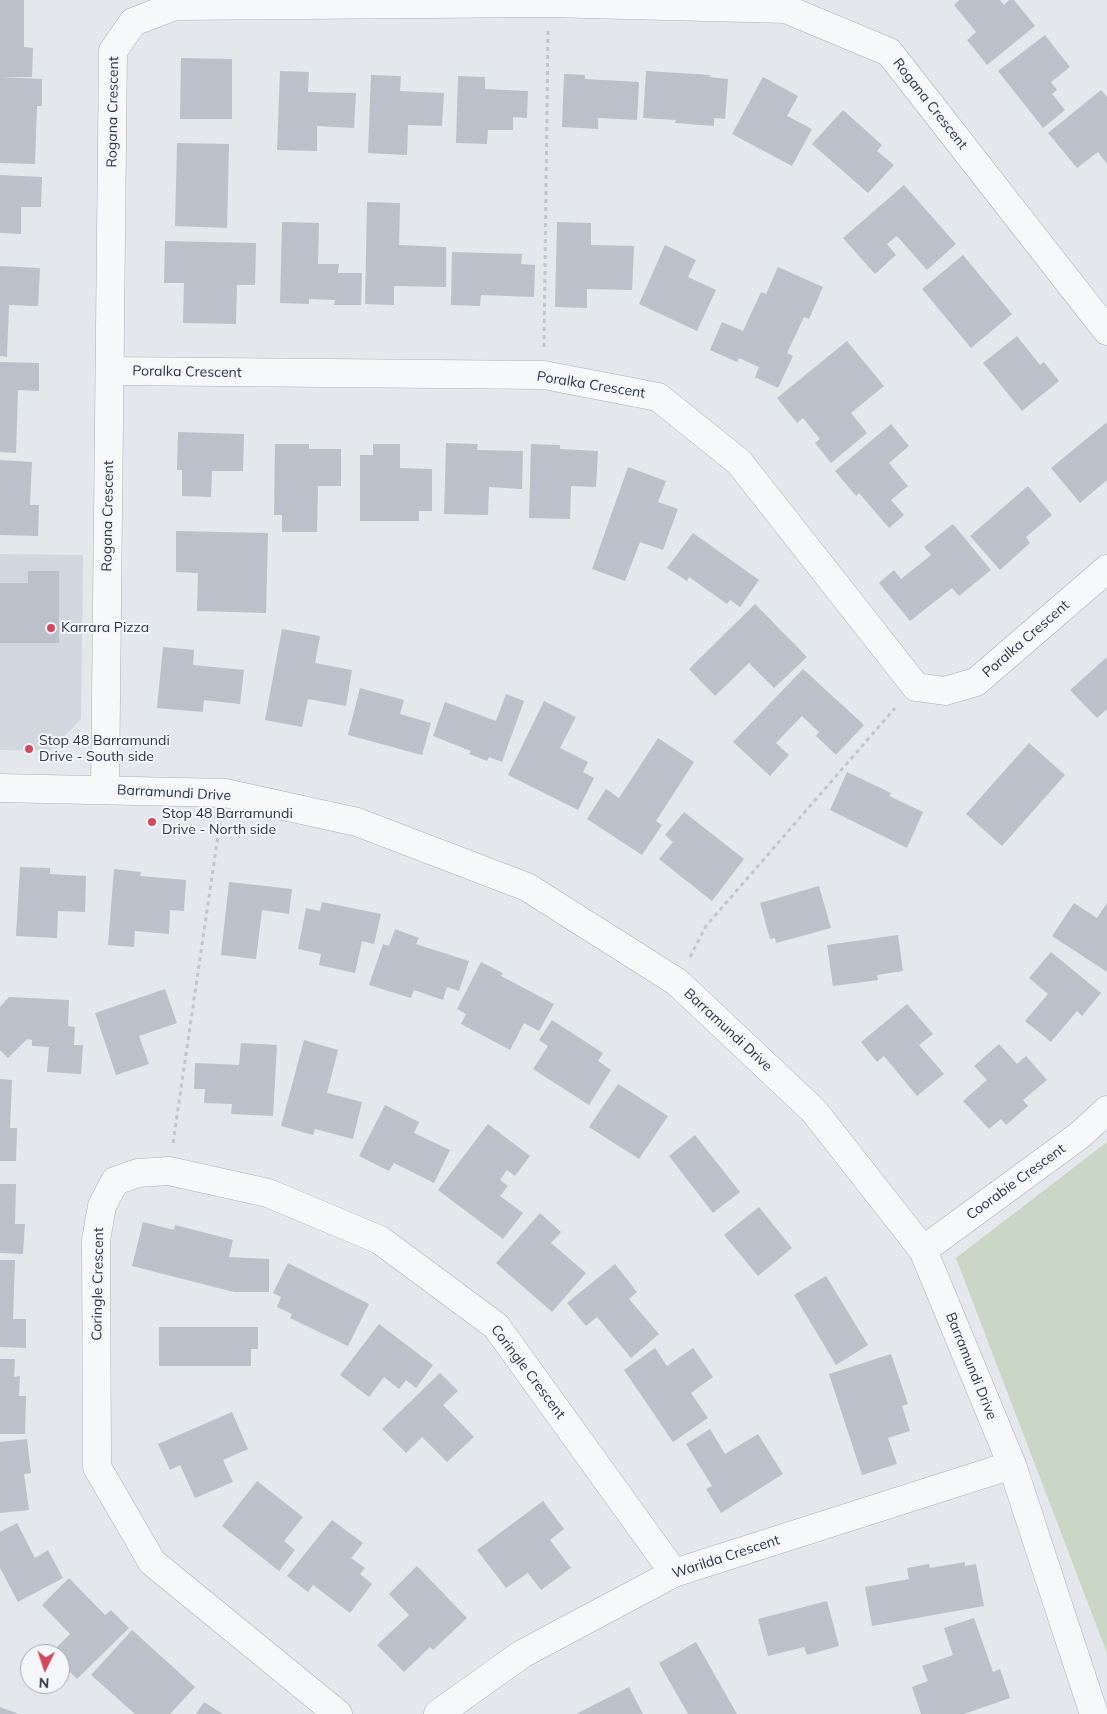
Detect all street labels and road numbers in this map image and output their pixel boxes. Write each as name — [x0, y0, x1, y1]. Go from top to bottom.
street label: Rogana Crescent — [889, 55, 971, 153]
street label: Rogana Crescent — [104, 56, 122, 168]
street label: Poralka Crescent — [132, 363, 242, 381]
street label: Poralka Crescent — [536, 368, 646, 402]
street label: Rogana Crescent — [99, 460, 117, 572]
street label: Poralka Crescent — [979, 597, 1073, 681]
street label: Barramundi Drive — [117, 782, 231, 804]
street label: Barramundi Drive — [681, 985, 775, 1075]
street label: Coorabie Crescent — [963, 1140, 1069, 1224]
street label: Coringle Crescent — [89, 1227, 107, 1341]
street label: Barramundi Drive — [942, 1310, 1000, 1422]
street label: Coringle Crescent — [487, 1322, 569, 1422]
street label: Warilda Crescent — [670, 1532, 782, 1582]

